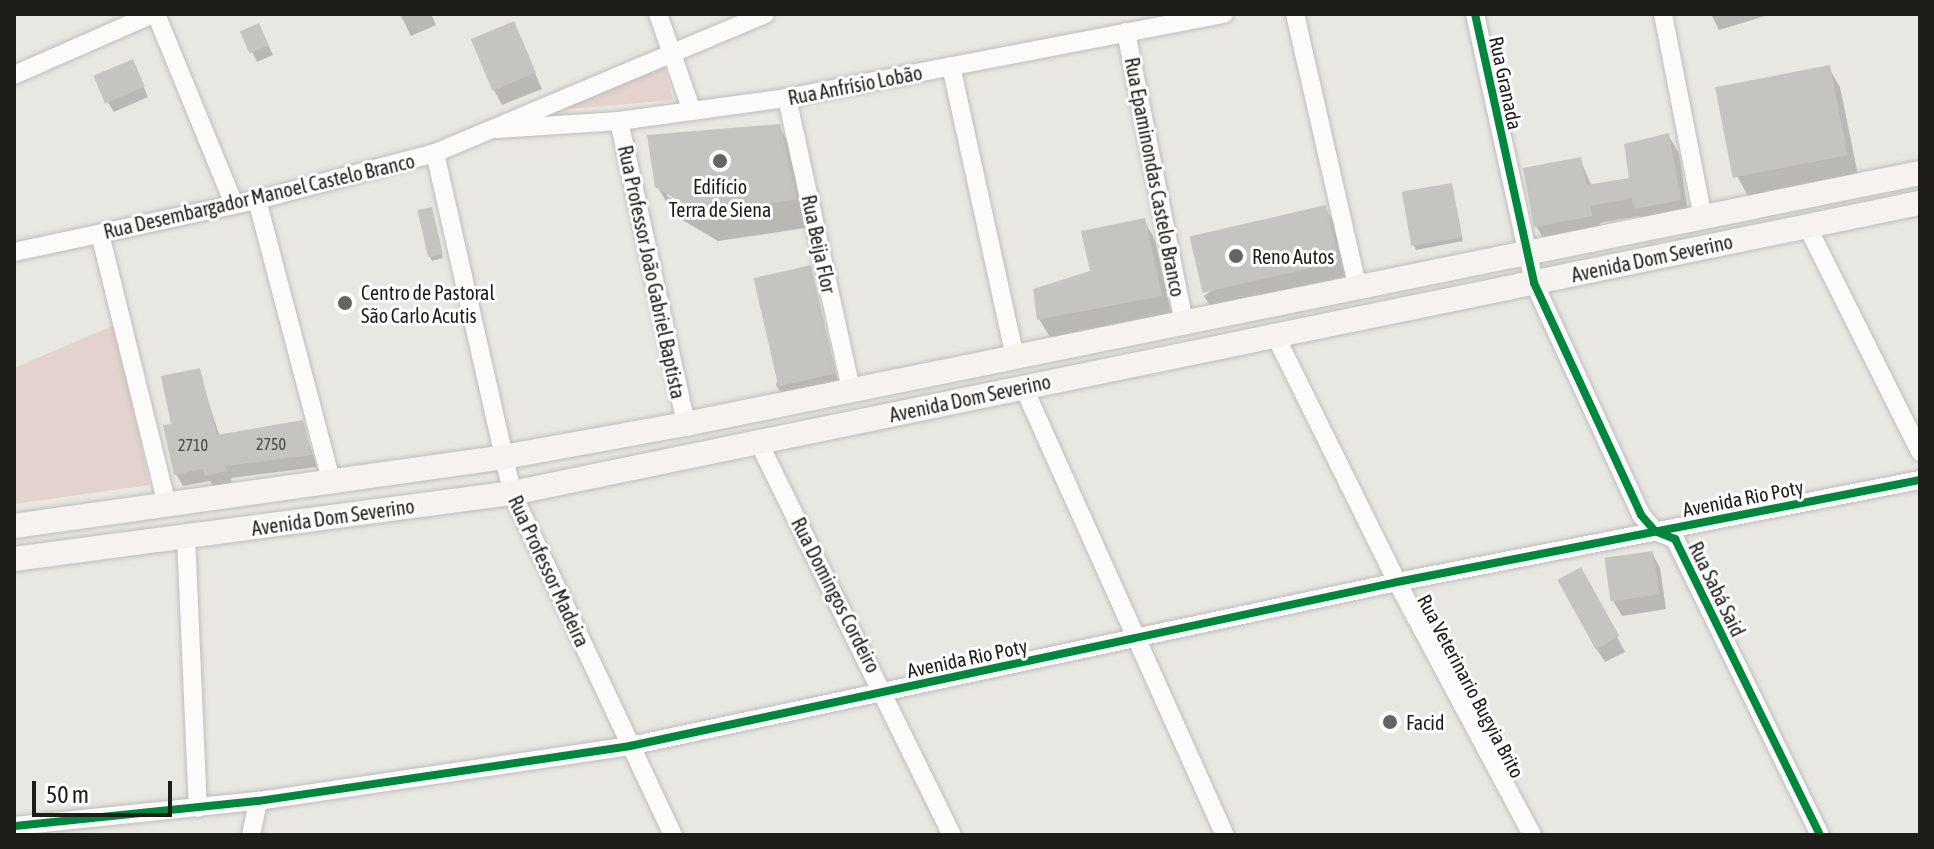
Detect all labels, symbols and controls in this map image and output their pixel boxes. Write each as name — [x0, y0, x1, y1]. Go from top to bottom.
street label: Rua Granada — [1484, 34, 1528, 132]
street label: Rua Epaminondas Castelo Branco — [1120, 55, 1190, 299]
street label: Rua Anfrísio Lobão — [786, 60, 924, 110]
street label: Rua Professor João Gabriel Baptista — [613, 143, 691, 401]
street label: Rua Desembargador Manoel Castelo Branco — [101, 148, 417, 244]
marker: Edifício Terra de Siena — [711, 152, 729, 170]
place label: Edifício Terra de Siena — [669, 174, 771, 221]
street label: Rua Beija Flor — [797, 193, 841, 295]
street label: Avenida Dom Severino — [1569, 229, 1735, 287]
place label: Reno Autos — [1252, 244, 1334, 268]
marker: Reno Autos — [1227, 247, 1245, 265]
place label: Centro de Pastoral São Carlo Acutis — [361, 280, 495, 327]
marker: Centro de Pastoral São Carlo Acutis — [336, 294, 354, 312]
street label: Avenida Dom Severino — [887, 369, 1053, 427]
house number: 2750 — [256, 434, 286, 454]
house number: 2710 — [178, 435, 208, 455]
street label: Avenida Rio Poty — [1681, 475, 1805, 521]
street label: Rua Professor Madeira — [503, 492, 595, 650]
street label: Avenida Dom Severino — [250, 494, 416, 540]
street label: Rua Domingos Cordeiro — [786, 513, 886, 677]
street label: Rua Sabá Said — [1684, 538, 1750, 640]
street label: Rua Veterinario Bugyia Brito — [1412, 590, 1530, 782]
street label: Avenida Rio Poty — [905, 634, 1029, 682]
place label: Facid — [1406, 710, 1444, 734]
marker: Facid — [1381, 713, 1399, 731]
scale bar — [36, 765, 176, 815]
text: 50 m — [46, 781, 89, 808]

